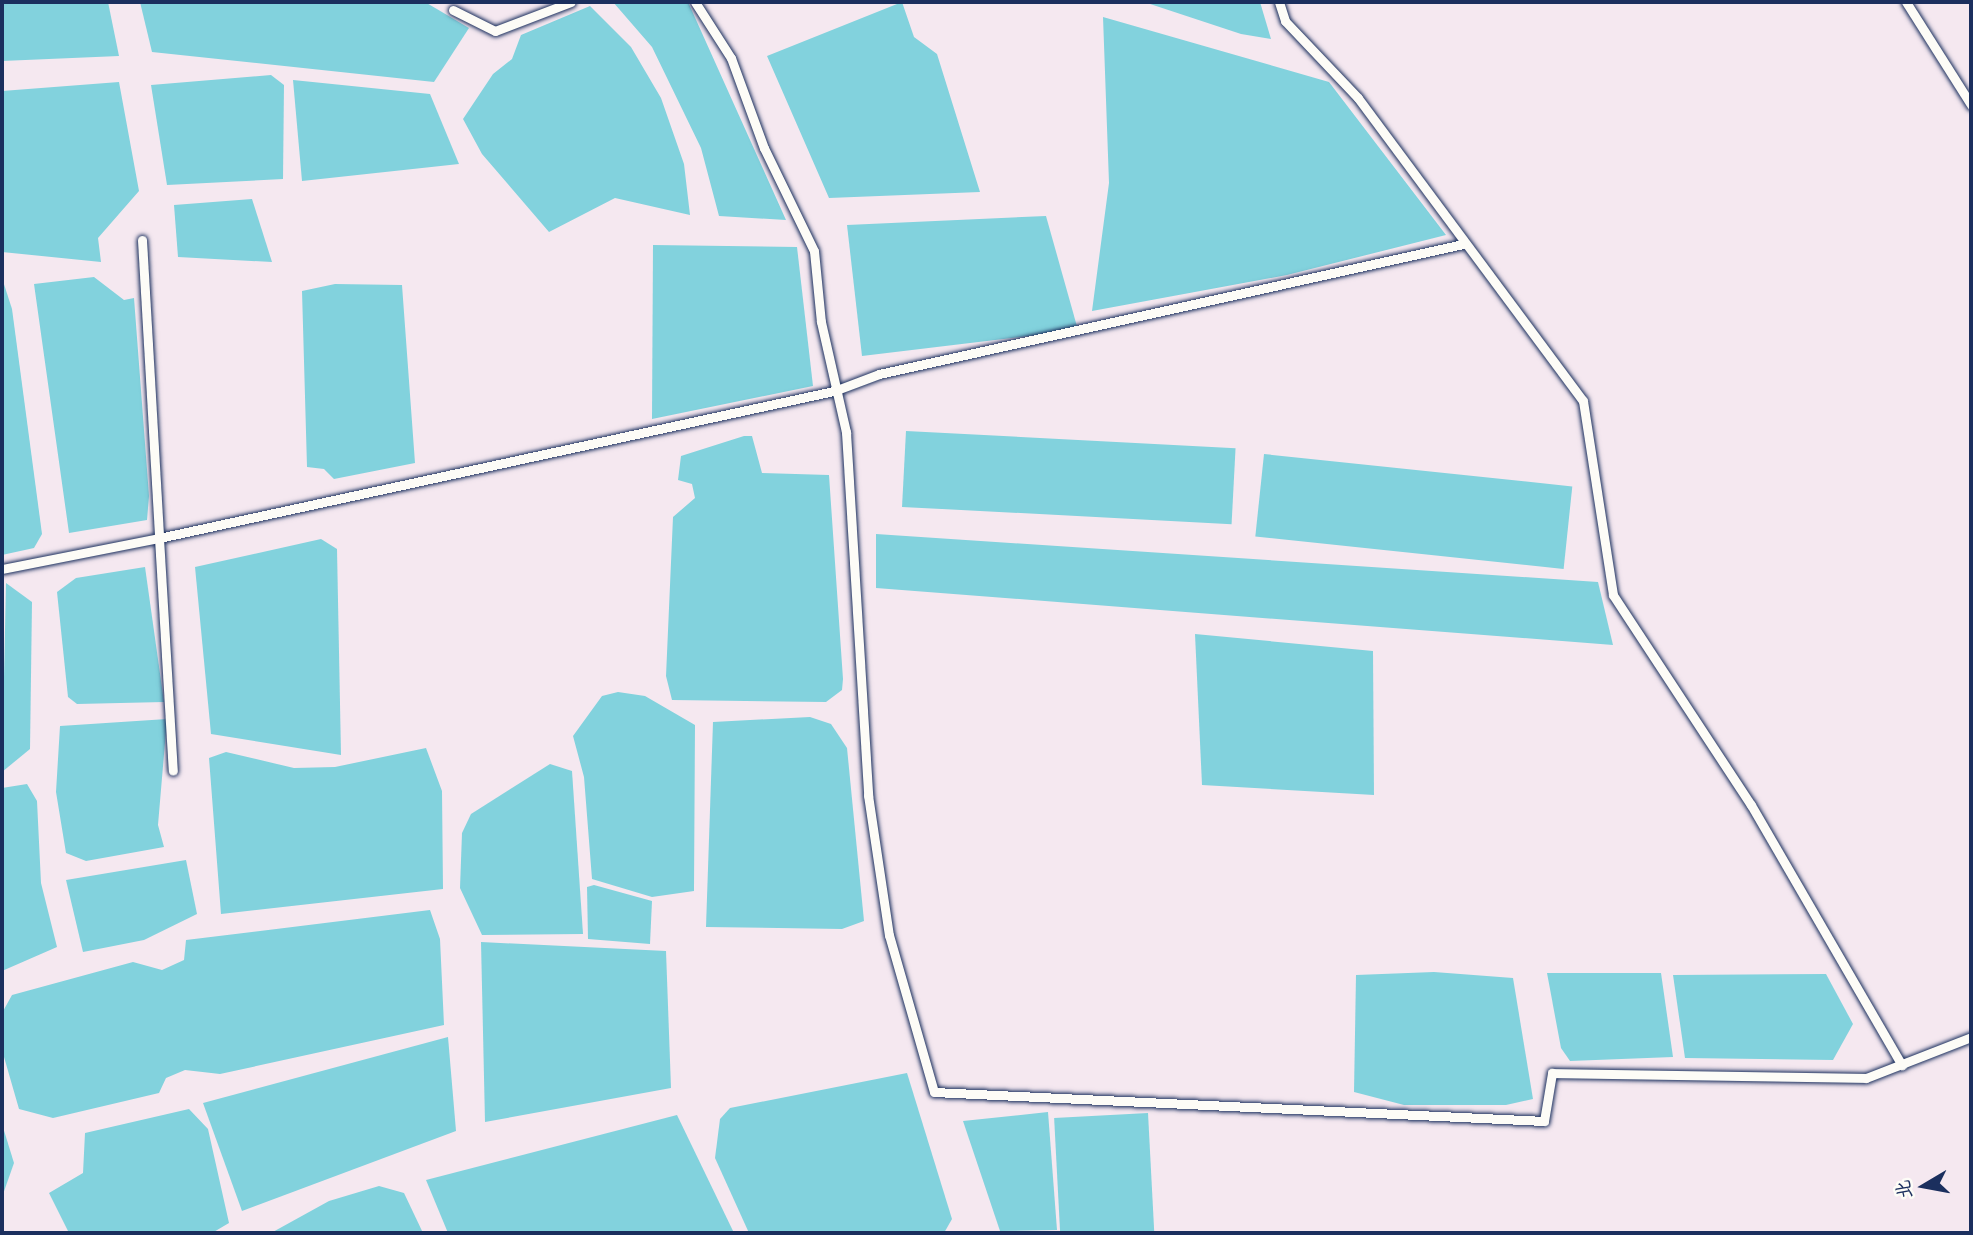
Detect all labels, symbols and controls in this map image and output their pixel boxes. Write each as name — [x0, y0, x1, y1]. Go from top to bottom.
north arrow — [1889, 1151, 1959, 1221]
text: 北 — [1889, 1178, 1917, 1201]

